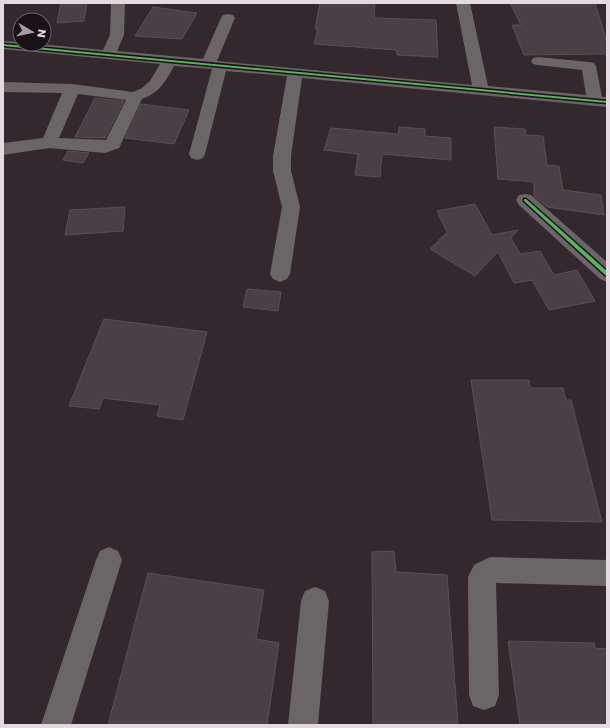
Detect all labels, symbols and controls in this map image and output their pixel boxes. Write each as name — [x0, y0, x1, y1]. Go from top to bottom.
north arrow — [12, 12, 52, 52]
text: N — [33, 28, 50, 39]

